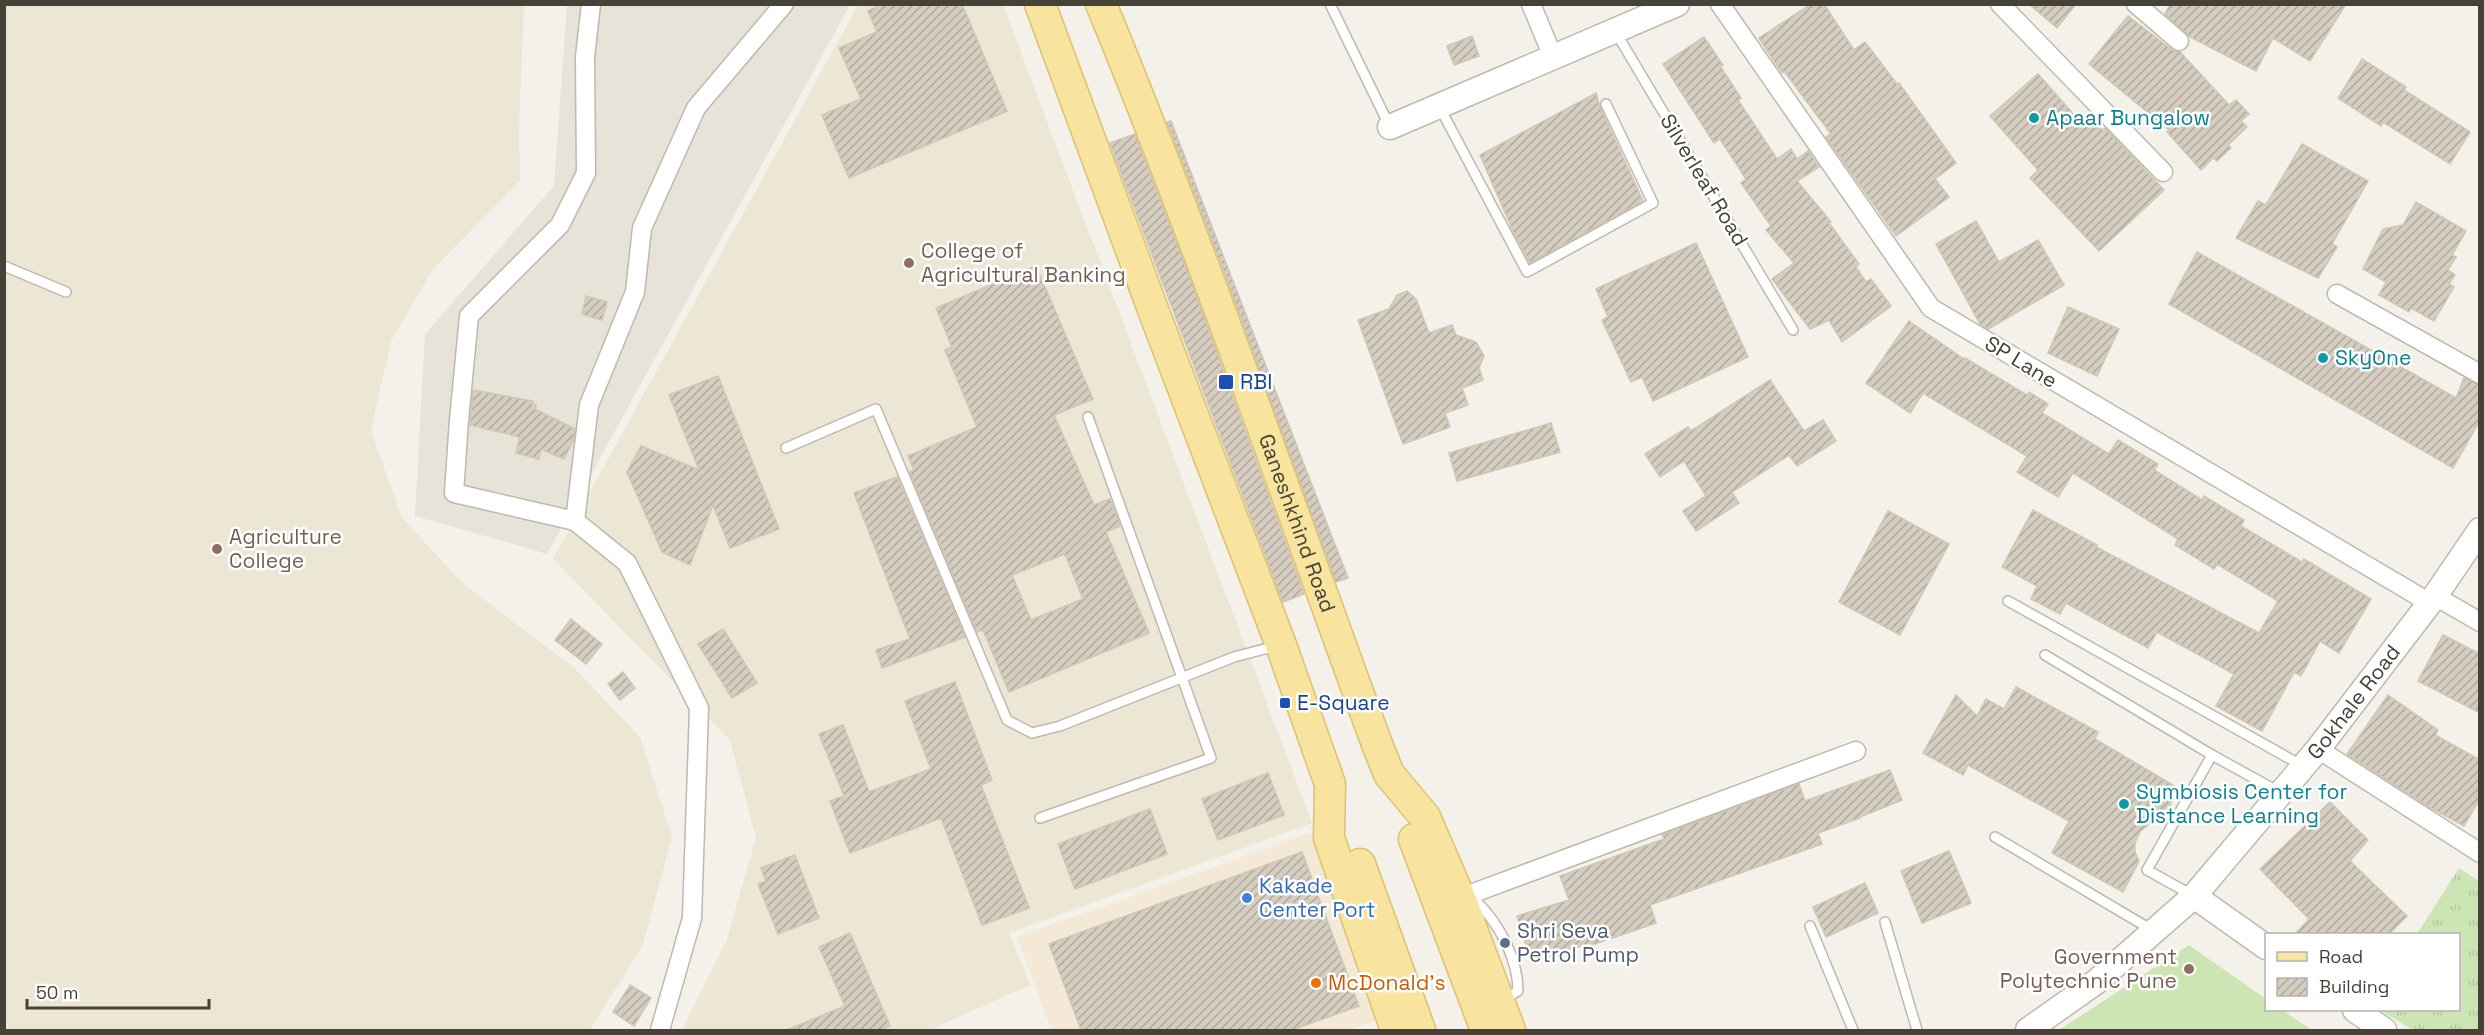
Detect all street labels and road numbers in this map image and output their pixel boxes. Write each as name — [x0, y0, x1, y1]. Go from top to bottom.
street label: Silverleaf Road — [1654, 109, 1755, 251]
street label: SP Lane — [1980, 329, 2062, 394]
street label: Ganeshkhind Road — [1253, 430, 1342, 616]
street label: Gokhale Road — [2301, 639, 2406, 765]

